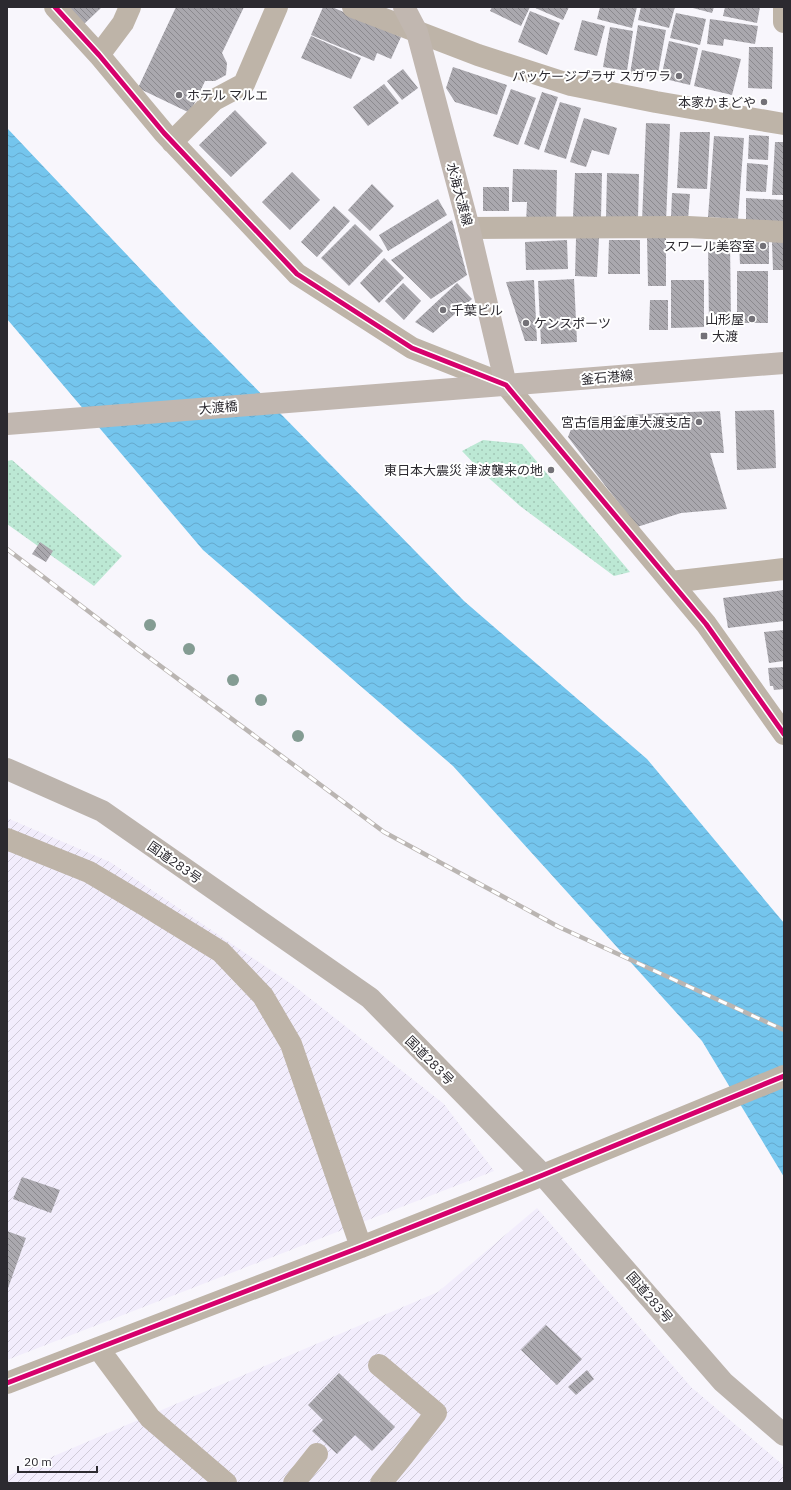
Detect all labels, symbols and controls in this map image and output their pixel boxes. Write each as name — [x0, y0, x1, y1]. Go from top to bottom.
place label: パッケージプラザ スガワラ — [512, 68, 671, 85]
marker: パッケージプラザ スガワラ — [674, 71, 684, 81]
place label: ホテル マルエ — [187, 87, 268, 104]
marker: ホテル マルエ — [174, 90, 184, 100]
place label: 本家かまどや — [678, 94, 756, 111]
marker: 本家かまどや — [759, 97, 769, 107]
street label: 水海大渡線 — [443, 161, 476, 228]
place label: スワール美容室 — [664, 238, 755, 255]
marker: スワール美容室 — [758, 241, 768, 251]
place label: 千葉ビル — [451, 302, 503, 319]
marker: 千葉ビル — [438, 305, 448, 315]
place label: 山形屋 — [705, 311, 744, 328]
marker: 山形屋 — [747, 314, 757, 324]
place label: ケンスポーツ — [534, 315, 611, 332]
marker: ケンスポーツ — [521, 318, 531, 328]
place label: 大渡 — [712, 328, 738, 345]
marker: 大渡 — [699, 331, 709, 341]
street label: 釜石港線 — [580, 367, 634, 388]
street label: 大渡橋 — [198, 397, 238, 418]
place label: 宮古信用金庫大渡支店 — [561, 414, 691, 431]
marker: 宮古信用金庫大渡支店 — [694, 417, 704, 427]
place label: 東日本大震災 津波襲来の地 — [384, 462, 543, 479]
marker: 東日本大震災 津波襲来の地 — [546, 465, 556, 475]
street label: 国道283号 — [144, 838, 205, 887]
street label: 国道283号 — [402, 1032, 458, 1088]
street label: 国道283号 — [623, 1268, 677, 1326]
scale bar — [18, 1448, 97, 1474]
text: 20 m — [24, 1454, 52, 1469]

